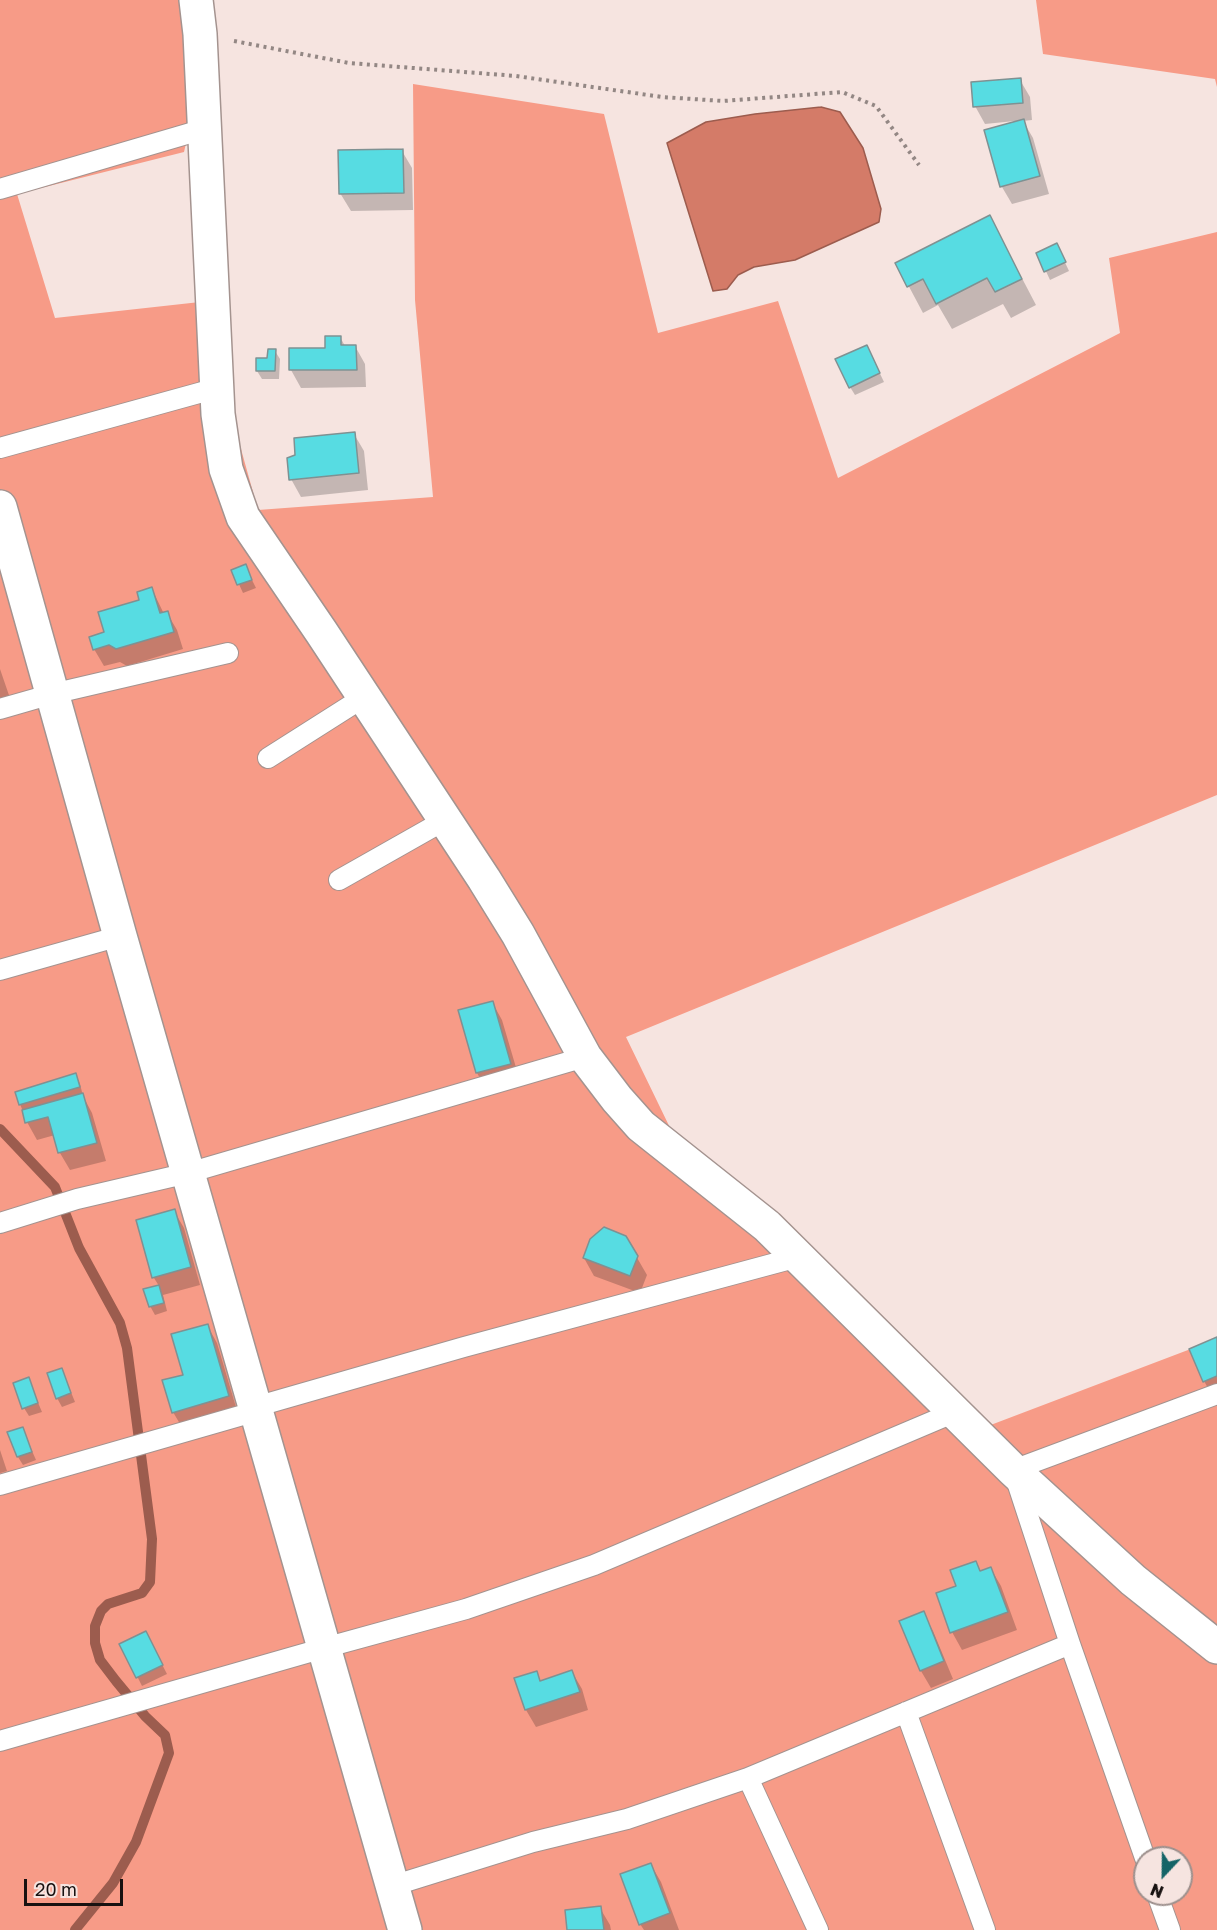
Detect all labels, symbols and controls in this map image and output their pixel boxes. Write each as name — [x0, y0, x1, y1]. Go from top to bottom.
north arrow — [1133, 1846, 1193, 1906]
scale bar — [27, 1867, 126, 1905]
text: 20 m — [35, 1878, 77, 1900]
text: N — [1148, 1879, 1166, 1902]

